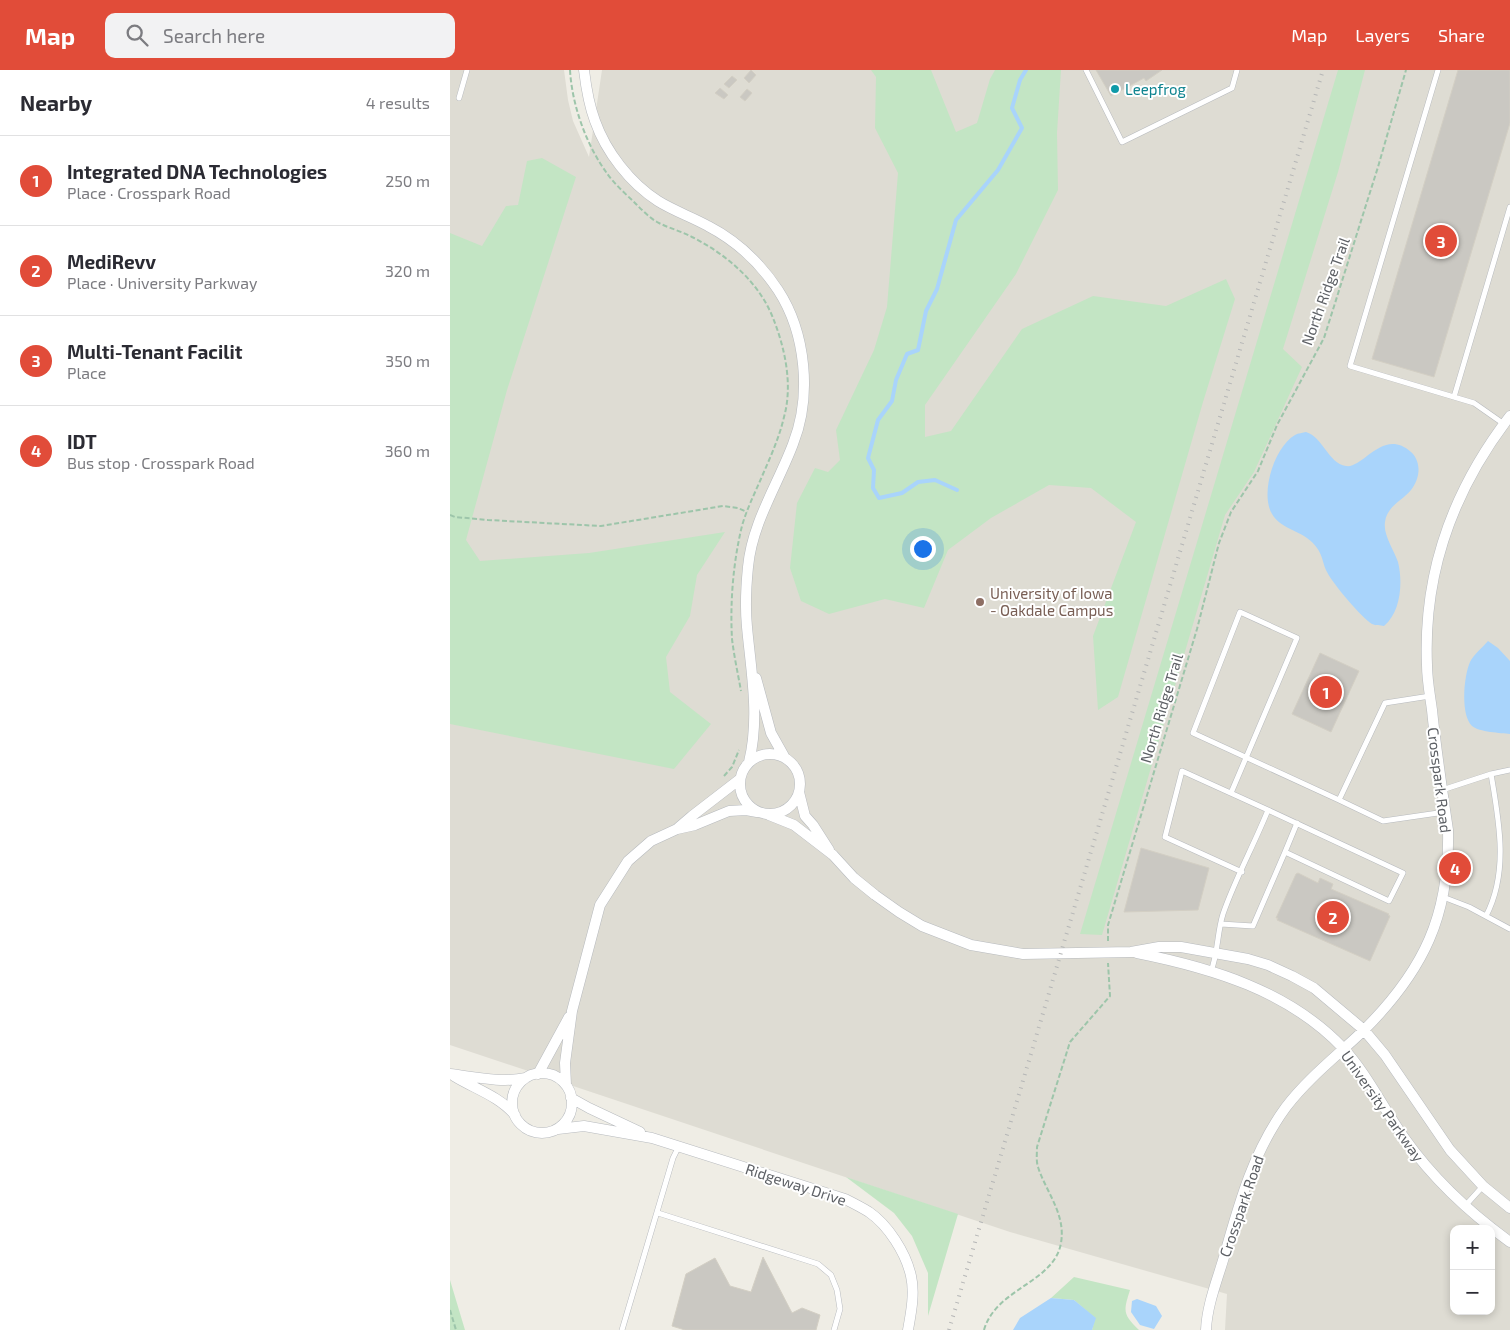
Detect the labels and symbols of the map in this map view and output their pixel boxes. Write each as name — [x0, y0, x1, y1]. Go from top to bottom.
place label: Leepfrog — [1125, 80, 1187, 98]
marker: Leepfrog — [1109, 83, 1121, 95]
pin: 3 — [1425, 222, 1457, 260]
street label: North Ridge Trail — [1297, 234, 1353, 347]
your location — [910, 536, 936, 562]
place label: University of Iowa - Oakdale Campus — [990, 584, 1113, 619]
marker: University of Iowa - Oakdale Campus — [974, 596, 986, 608]
street label: North Ridge Trail — [1136, 651, 1186, 765]
pin: 1 — [1310, 673, 1342, 711]
street label: Crosspark Road — [1425, 726, 1455, 834]
pin: 4 — [1439, 849, 1471, 887]
pin: 2 — [1317, 898, 1349, 936]
street label: University Parkway — [1338, 1047, 1428, 1165]
street label: Crosspark Road — [1215, 1153, 1267, 1259]
street label: Ridgeway Drive — [743, 1159, 849, 1209]

